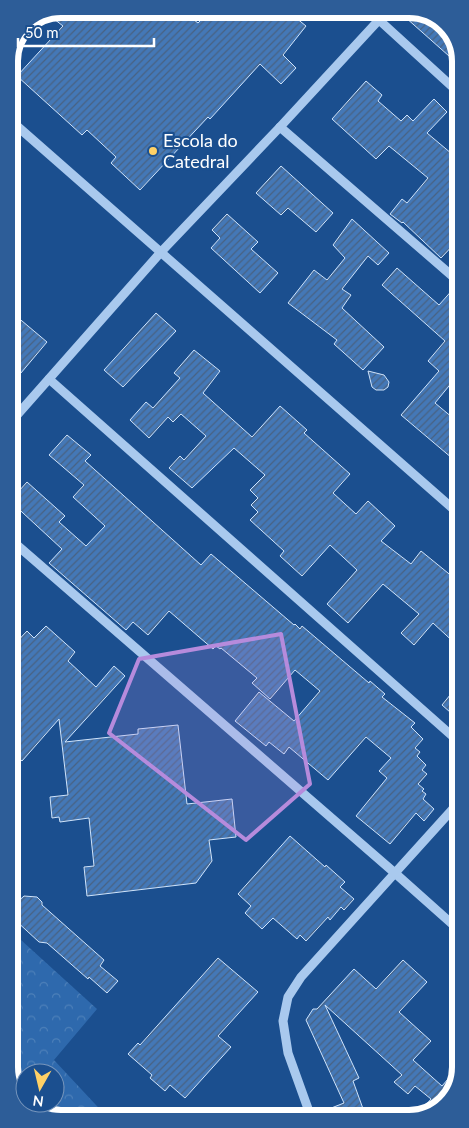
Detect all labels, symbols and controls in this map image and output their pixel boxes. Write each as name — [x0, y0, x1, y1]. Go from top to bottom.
scale bar — [18, 15, 154, 47]
text: 50 m — [25, 23, 59, 41]
place label: Escola do Catedral — [163, 129, 238, 172]
marker: Escola do Catedral — [147, 145, 159, 157]
north arrow — [15, 1063, 65, 1113]
text: N — [32, 1092, 45, 1111]

